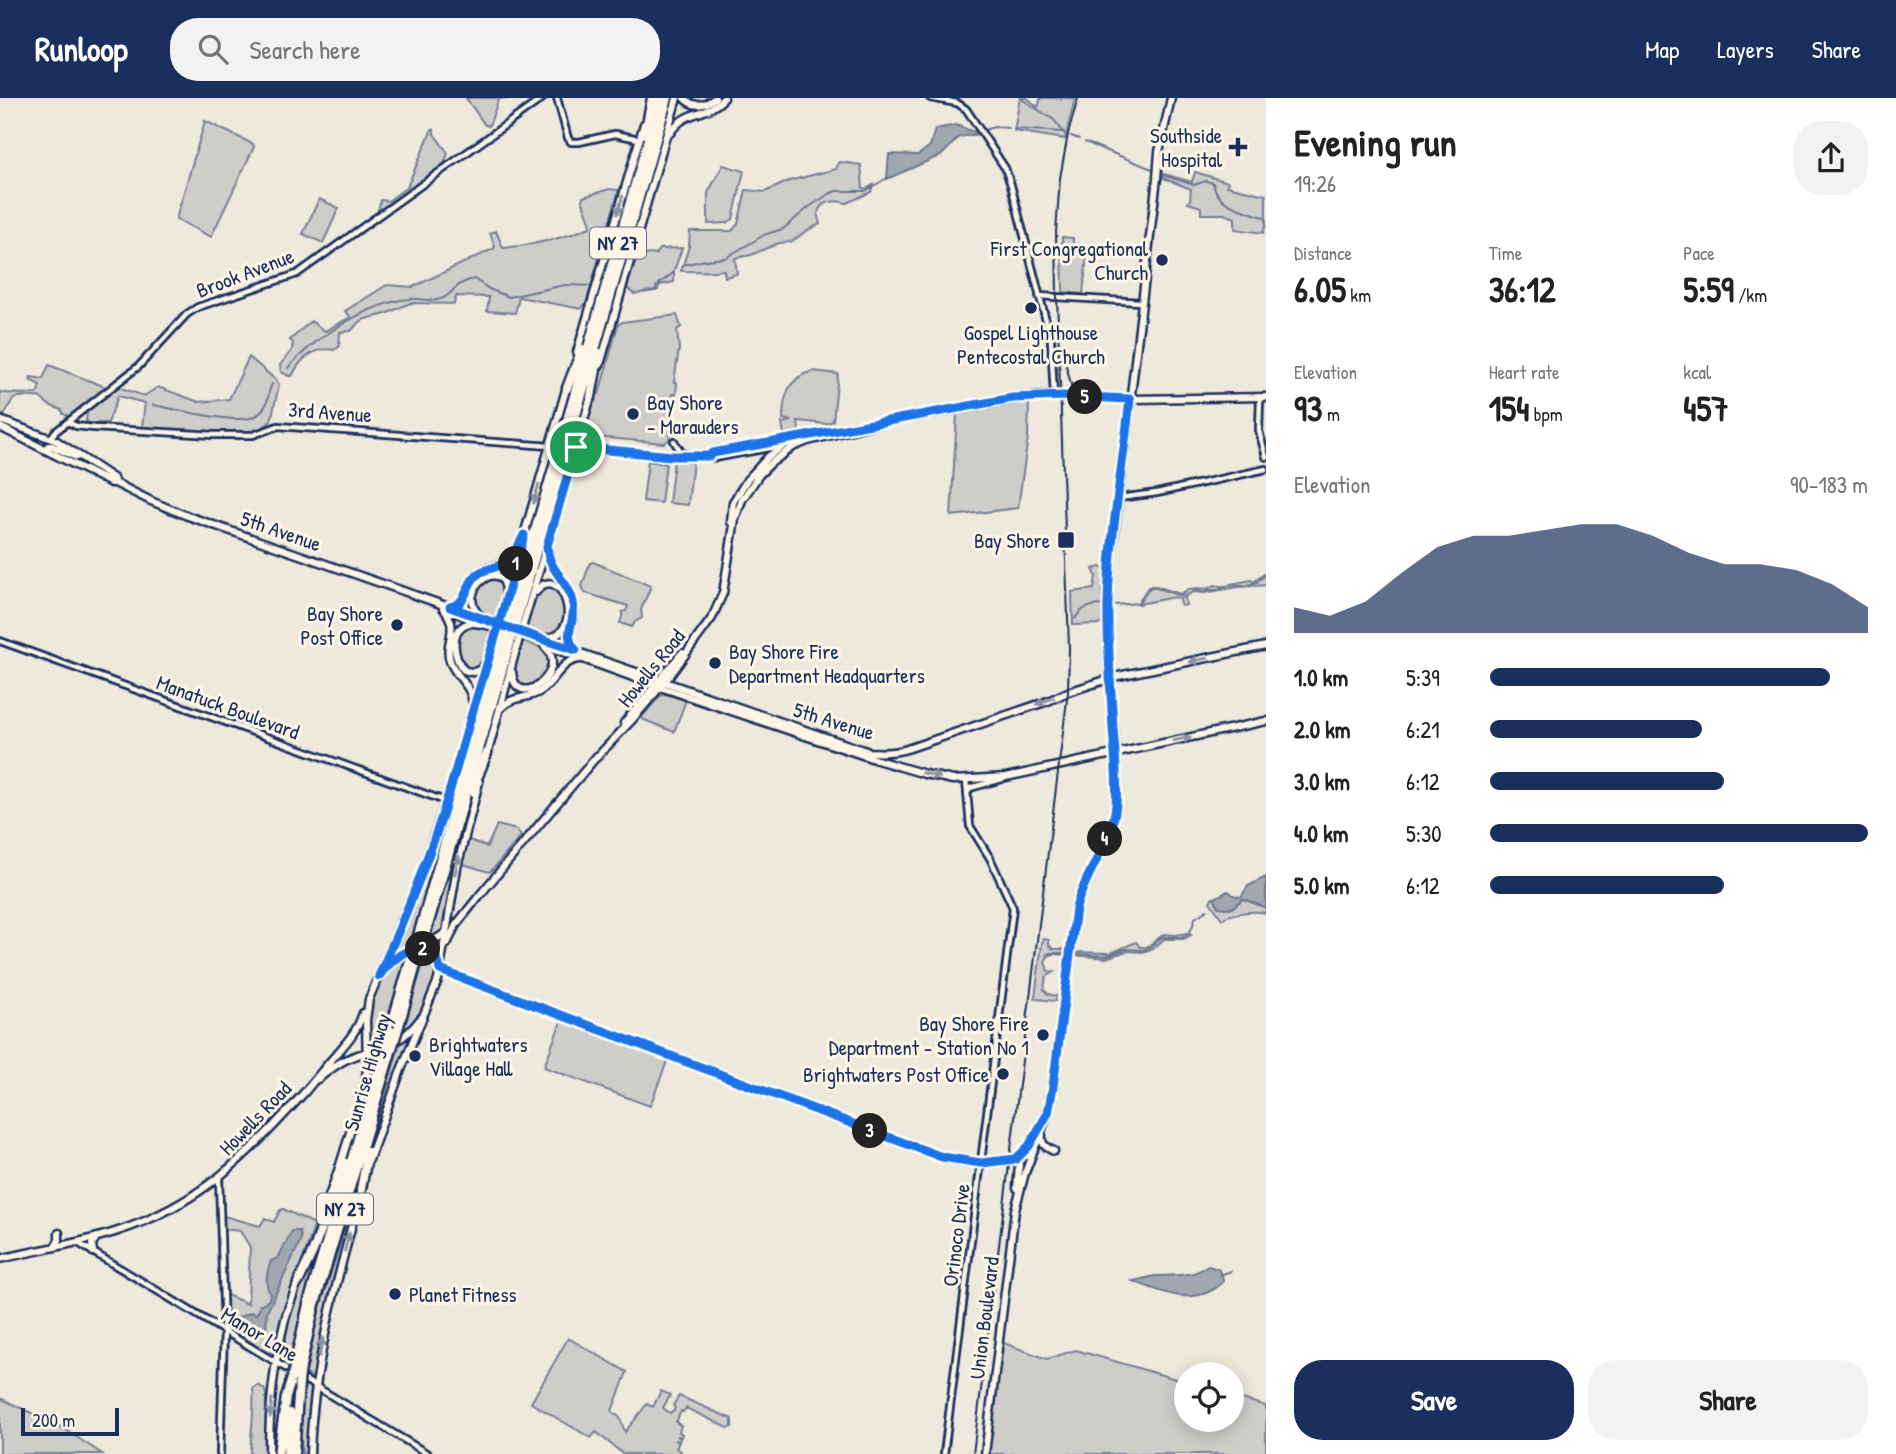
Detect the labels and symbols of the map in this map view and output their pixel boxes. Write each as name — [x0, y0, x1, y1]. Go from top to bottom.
place label: Southside Hospital — [1150, 121, 1222, 174]
marker: Southside Hospital — [1228, 137, 1248, 157]
one-way arrow — [615, 194, 625, 215]
road number: NY 27 — [590, 228, 646, 258]
place label: First Congregational Church — [990, 234, 1148, 287]
street label: Brook Avenue — [192, 241, 298, 305]
marker: First Congregational Church — [1154, 252, 1170, 268]
marker: Gospel Lighthouse Pentecostal Church — [1023, 300, 1039, 316]
place label: Gospel Lighthouse Pentecostal Church — [957, 318, 1105, 371]
pin: 5 — [1068, 380, 1102, 414]
place label: Bay Shore - Marauders — [647, 388, 738, 441]
street label: 3rd Avenue — [287, 395, 373, 429]
marker: Bay Shore - Marauders — [625, 406, 641, 422]
pin — [546, 417, 606, 477]
one-way arrow — [530, 483, 540, 504]
street label: 5th Avenue — [237, 504, 325, 558]
place label: Bay Shore — [974, 526, 1050, 555]
marker: Bay Shore — [1056, 530, 1076, 550]
pin: 1 — [498, 546, 534, 582]
place label: Bay Shore Post Office — [300, 599, 383, 652]
marker: Bay Shore Post Office — [389, 617, 405, 633]
street label: Howells Road — [611, 623, 691, 713]
place label: Bay Shore Fire Department Headquarters — [729, 637, 925, 690]
one-way arrow — [1188, 654, 1210, 665]
marker: Bay Shore Fire Department Headquarters — [707, 655, 723, 671]
street label: Manatuck Boulevard — [152, 668, 304, 746]
street label: 5th Avenue — [790, 695, 878, 747]
one-way arrow — [1035, 696, 1056, 707]
one-way arrow — [1171, 733, 1193, 744]
one-way arrow — [920, 770, 942, 781]
pin: 4 — [1088, 822, 1122, 856]
one-way arrow — [452, 854, 463, 876]
pin: 2 — [406, 932, 440, 966]
place label: Bay Shore Fire Department - Station No 1 — [829, 1009, 1029, 1062]
street label: Sunrise Highway — [336, 1010, 398, 1134]
marker: Bay Shore Fire Department - Station No 1 — [1035, 1027, 1051, 1043]
place label: Brightwaters Village Hall — [429, 1030, 528, 1083]
marker: Brightwaters Village Hall — [407, 1048, 423, 1064]
place label: Brightwaters Post Office — [803, 1060, 989, 1089]
marker: Brightwaters Post Office — [995, 1066, 1011, 1082]
street label: Howells Road — [212, 1075, 298, 1161]
pin: 3 — [852, 1114, 888, 1148]
street label: Orinoco Drive — [935, 1182, 977, 1288]
road number: NY 27 — [317, 1194, 373, 1224]
one-way arrow — [342, 1231, 353, 1253]
street label: Union Boulevard — [962, 1255, 1006, 1381]
place label: Planet Fitness — [409, 1280, 517, 1309]
marker: Planet Fitness — [387, 1286, 403, 1302]
street label: Manor Lane — [216, 1300, 304, 1368]
one-way arrow — [316, 1336, 327, 1358]
one-way arrow — [266, 1397, 277, 1419]
scale bar — [21, 1405, 119, 1437]

